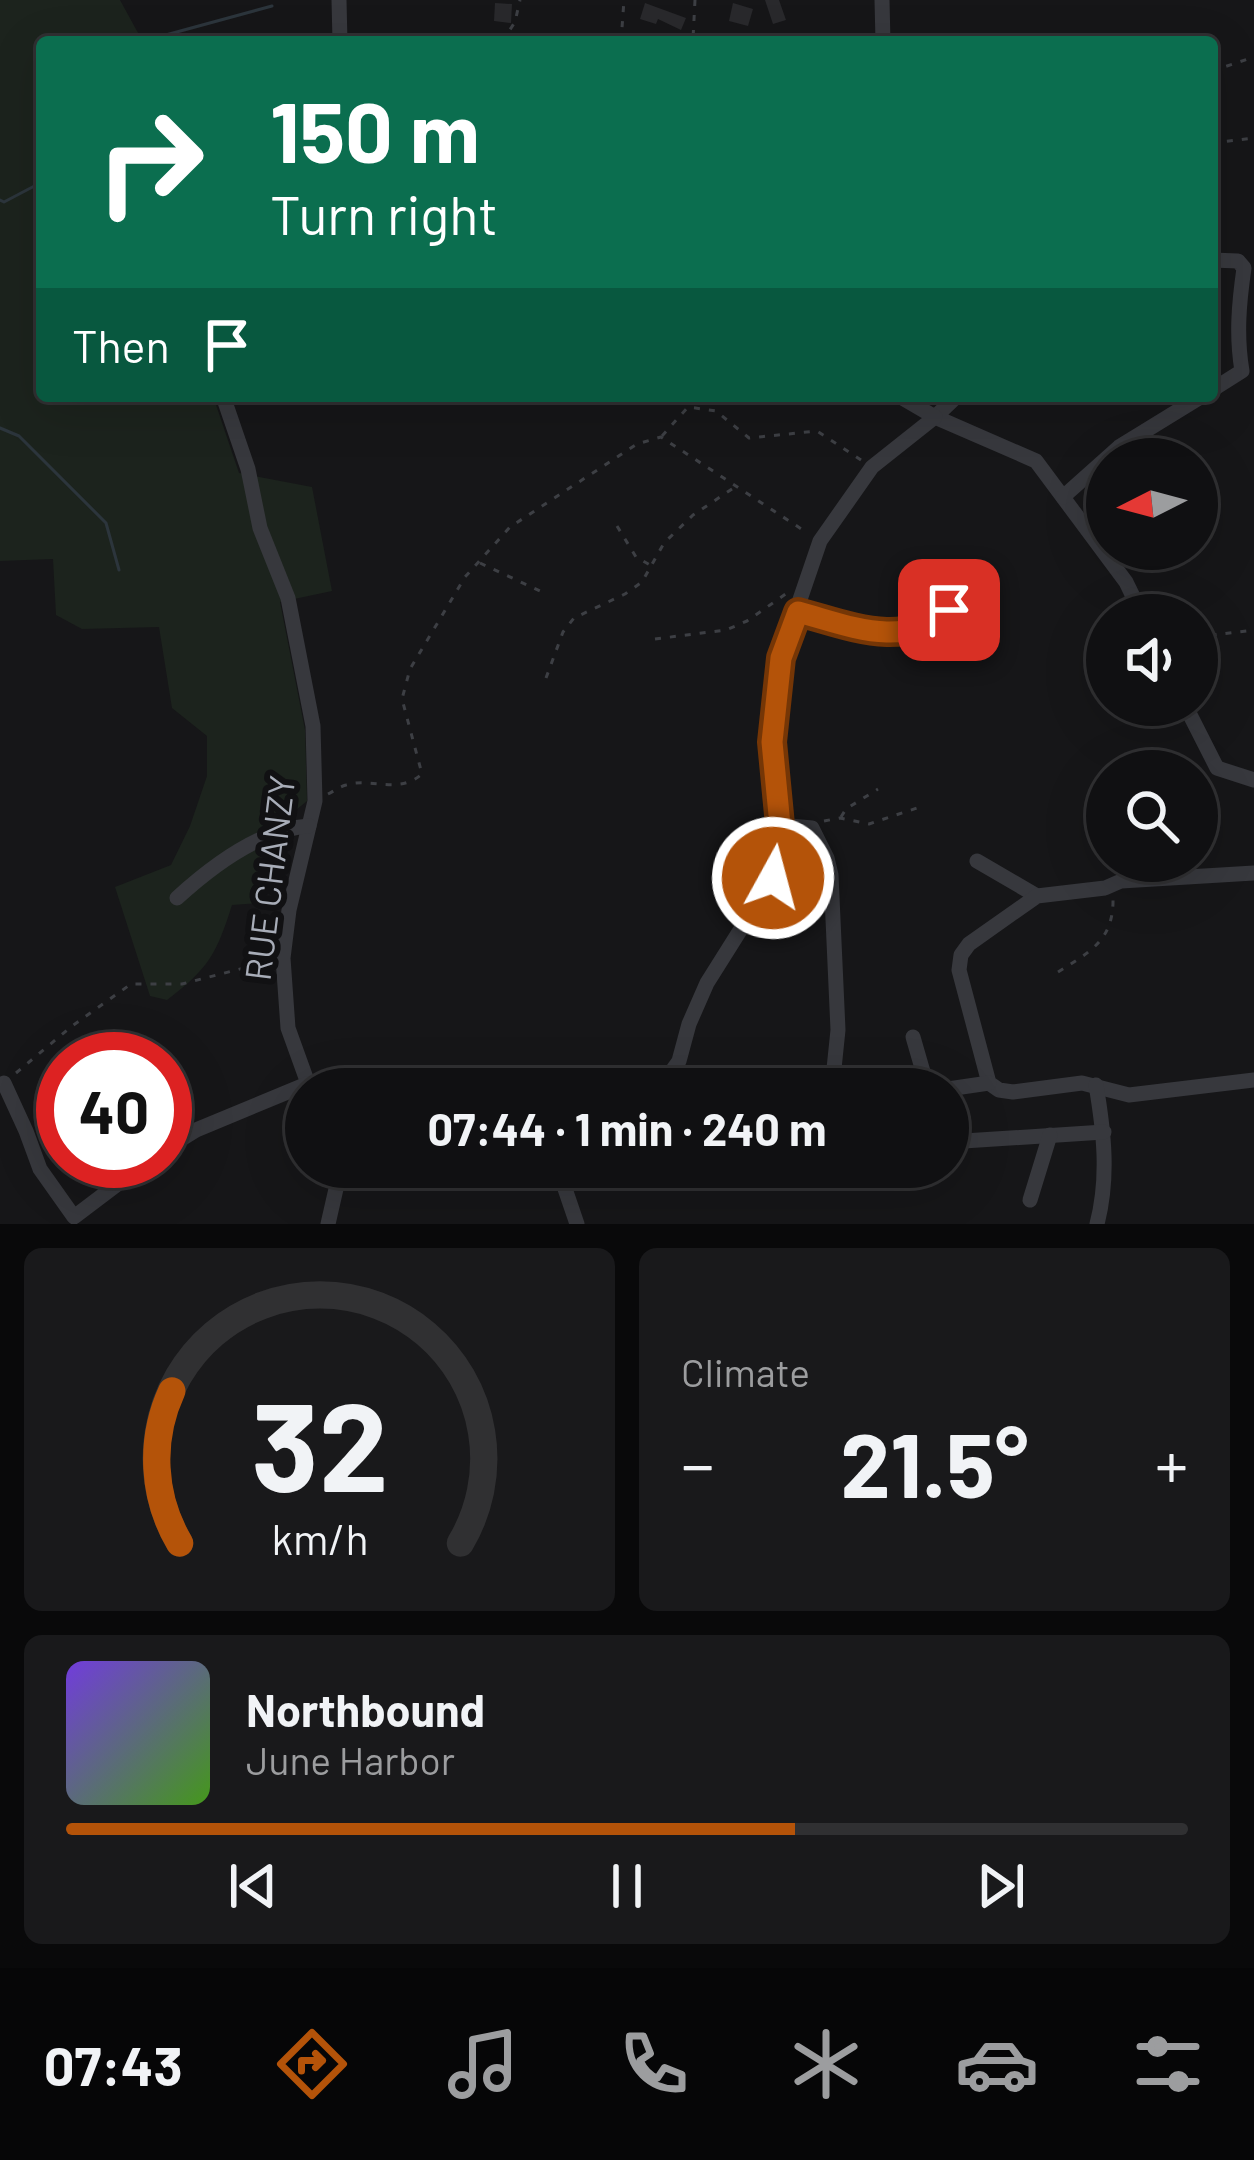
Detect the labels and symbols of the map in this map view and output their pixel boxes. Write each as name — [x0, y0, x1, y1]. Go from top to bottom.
north arrow — [1086, 438, 1218, 570]
pin — [898, 559, 1000, 661]
street label: RUE CHANZY — [235, 773, 302, 983]
position arrow — [710, 815, 836, 941]
speed limit sign: 40 — [36, 1032, 192, 1188]

